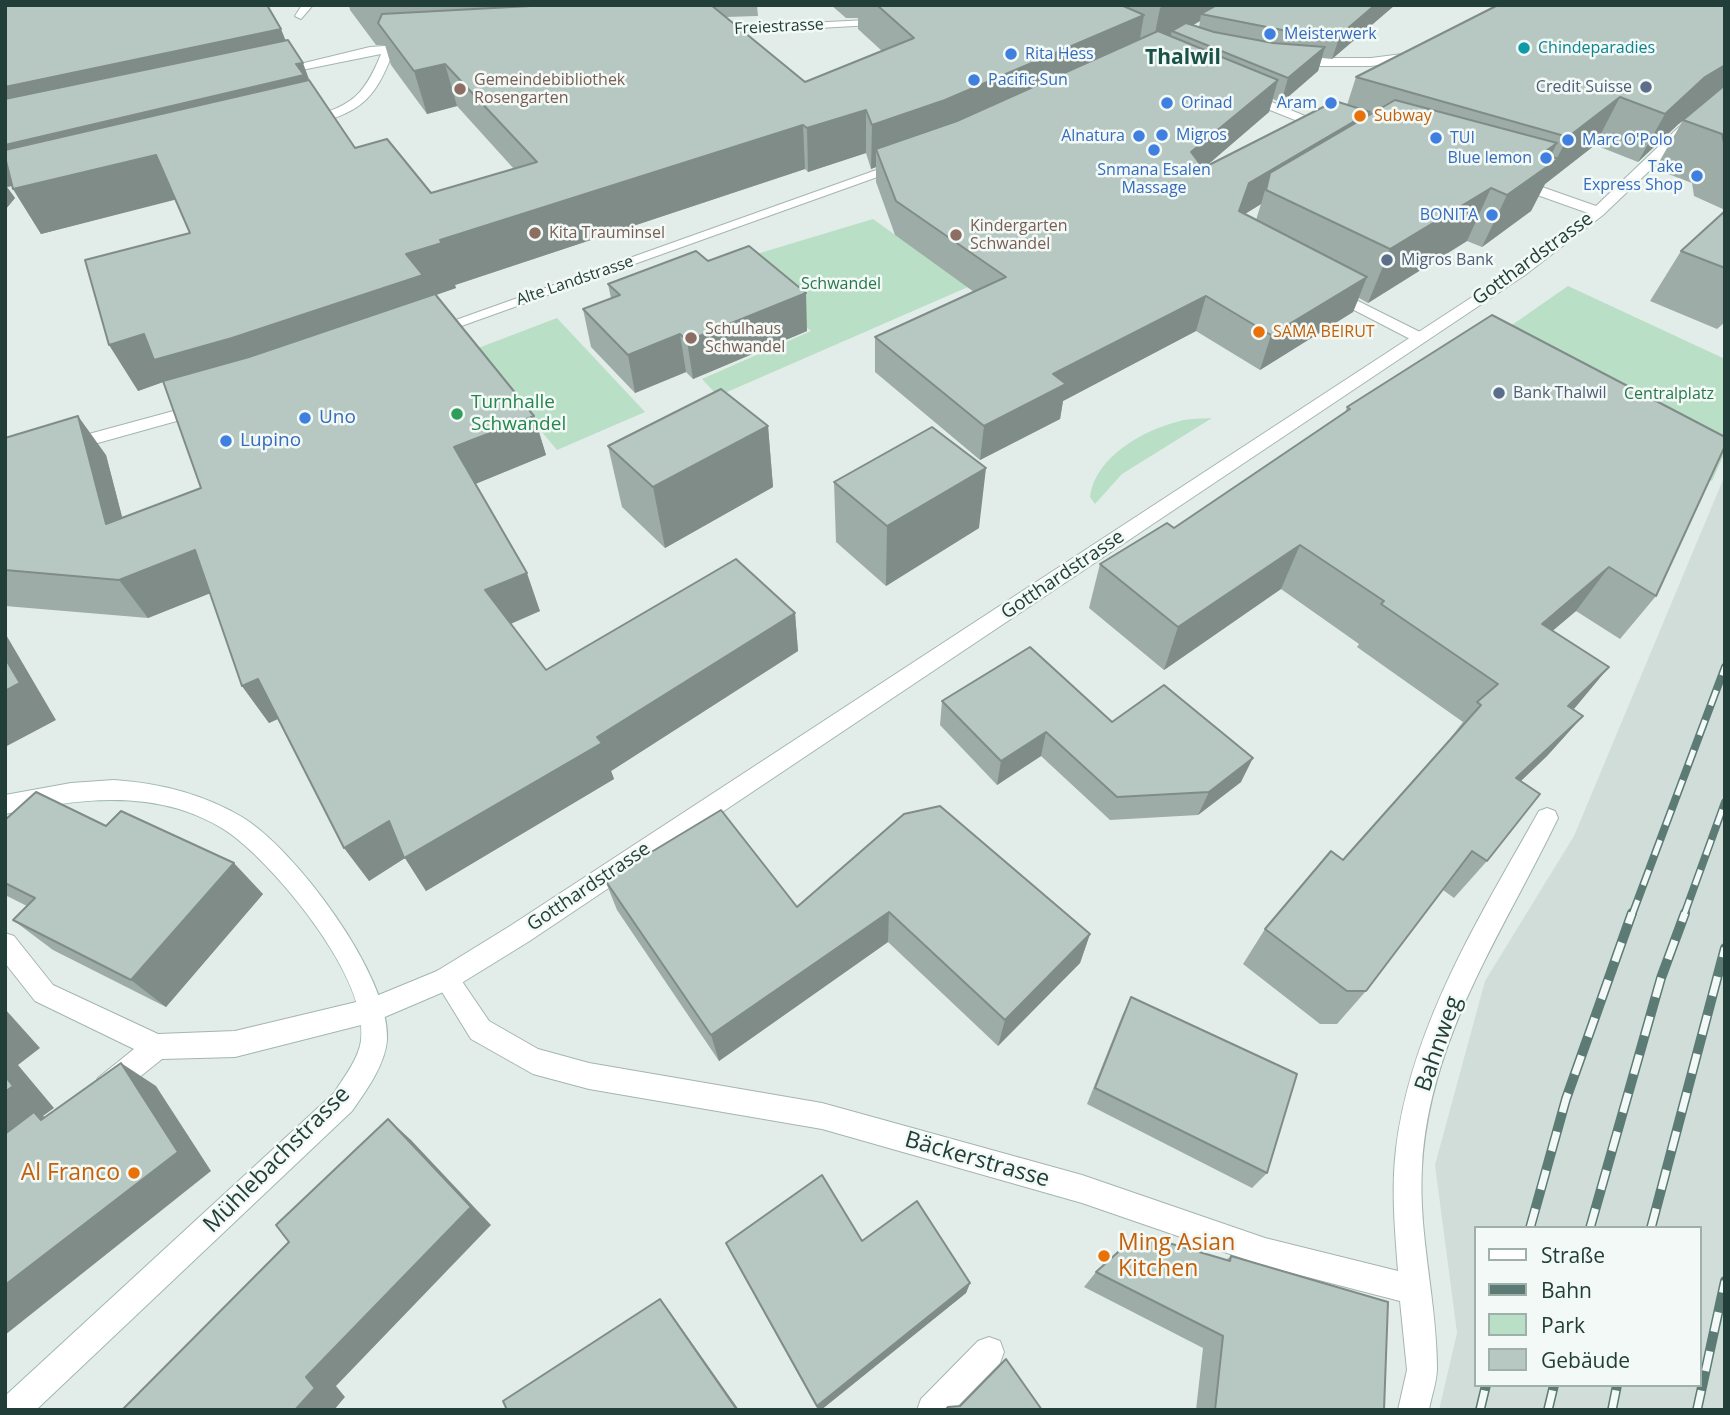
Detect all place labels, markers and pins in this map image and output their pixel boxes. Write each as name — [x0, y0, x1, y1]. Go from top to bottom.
place label: Meisterwerk — [1284, 24, 1377, 44]
marker: Meisterwerk — [1262, 26, 1278, 42]
place label: Chindeparadies — [1538, 38, 1655, 58]
marker: Chindeparadies — [1516, 40, 1532, 56]
place label: Rita Hess — [1025, 44, 1094, 64]
marker: Rita Hess — [1003, 46, 1019, 62]
place label: Gemeindebibliothek Rosengarten — [474, 70, 625, 108]
place label: Pacific Sun — [988, 70, 1068, 90]
marker: Pacific Sun — [966, 72, 982, 88]
place label: Credit Suisse — [1536, 77, 1632, 97]
marker: Credit Suisse — [1638, 79, 1654, 95]
marker: Gemeindebibliothek Rosengarten — [452, 81, 468, 97]
place label: Orinad — [1181, 93, 1233, 113]
place label: Aram — [1277, 93, 1317, 113]
marker: Orinad — [1159, 95, 1175, 111]
marker: Aram — [1323, 95, 1339, 111]
place label: Subway — [1374, 106, 1432, 126]
marker: Subway — [1352, 108, 1368, 124]
place label: Migros — [1176, 125, 1227, 145]
place label: Alnatura — [1061, 126, 1125, 146]
marker: Migros — [1154, 127, 1170, 143]
marker: Alnatura — [1131, 128, 1147, 144]
place label: TUI — [1450, 128, 1475, 148]
marker: TUI — [1428, 130, 1444, 146]
place label: Marc O'Polo — [1582, 130, 1673, 150]
marker: Marc O'Polo — [1560, 132, 1576, 148]
marker: Snmana Esalen Massage — [1146, 142, 1162, 158]
place label: Blue lemon — [1447, 148, 1532, 168]
marker: Blue lemon — [1538, 150, 1554, 166]
place label: Take Express Shop — [1583, 157, 1683, 195]
place label: Snmana Esalen Massage — [1097, 160, 1211, 198]
marker: Take Express Shop — [1689, 168, 1705, 184]
place label: BONITA — [1420, 205, 1478, 225]
marker: BONITA — [1484, 207, 1500, 223]
place label: Kindergarten Schwandel — [970, 216, 1068, 254]
place label: Kita Trauminsel — [549, 223, 665, 243]
marker: Kita Trauminsel — [527, 225, 543, 241]
marker: Kindergarten Schwandel — [948, 227, 964, 243]
place label: Migros Bank — [1401, 250, 1494, 270]
marker: Migros Bank — [1379, 252, 1395, 268]
place label: Schulhaus Schwandel — [705, 319, 785, 357]
place label: SAMA BEIRUT — [1273, 322, 1375, 342]
marker: SAMA BEIRUT — [1251, 324, 1267, 340]
marker: Schulhaus Schwandel — [683, 330, 699, 346]
place label: Bank Thalwil — [1513, 383, 1607, 403]
marker: Bank Thalwil — [1491, 385, 1507, 401]
place label: Turnhalle Schwandel — [471, 392, 566, 436]
marker: Turnhalle Schwandel — [449, 406, 465, 422]
place label: Uno — [319, 407, 356, 429]
marker: Uno — [297, 410, 313, 426]
place label: Lupino — [240, 430, 301, 452]
marker: Lupino — [218, 433, 234, 449]
place label: Al Franco — [21, 1159, 120, 1187]
marker: Al Franco — [126, 1165, 142, 1181]
place label: Ming Asian Kitchen — [1118, 1229, 1235, 1283]
marker: Ming Asian Kitchen — [1096, 1248, 1112, 1264]

